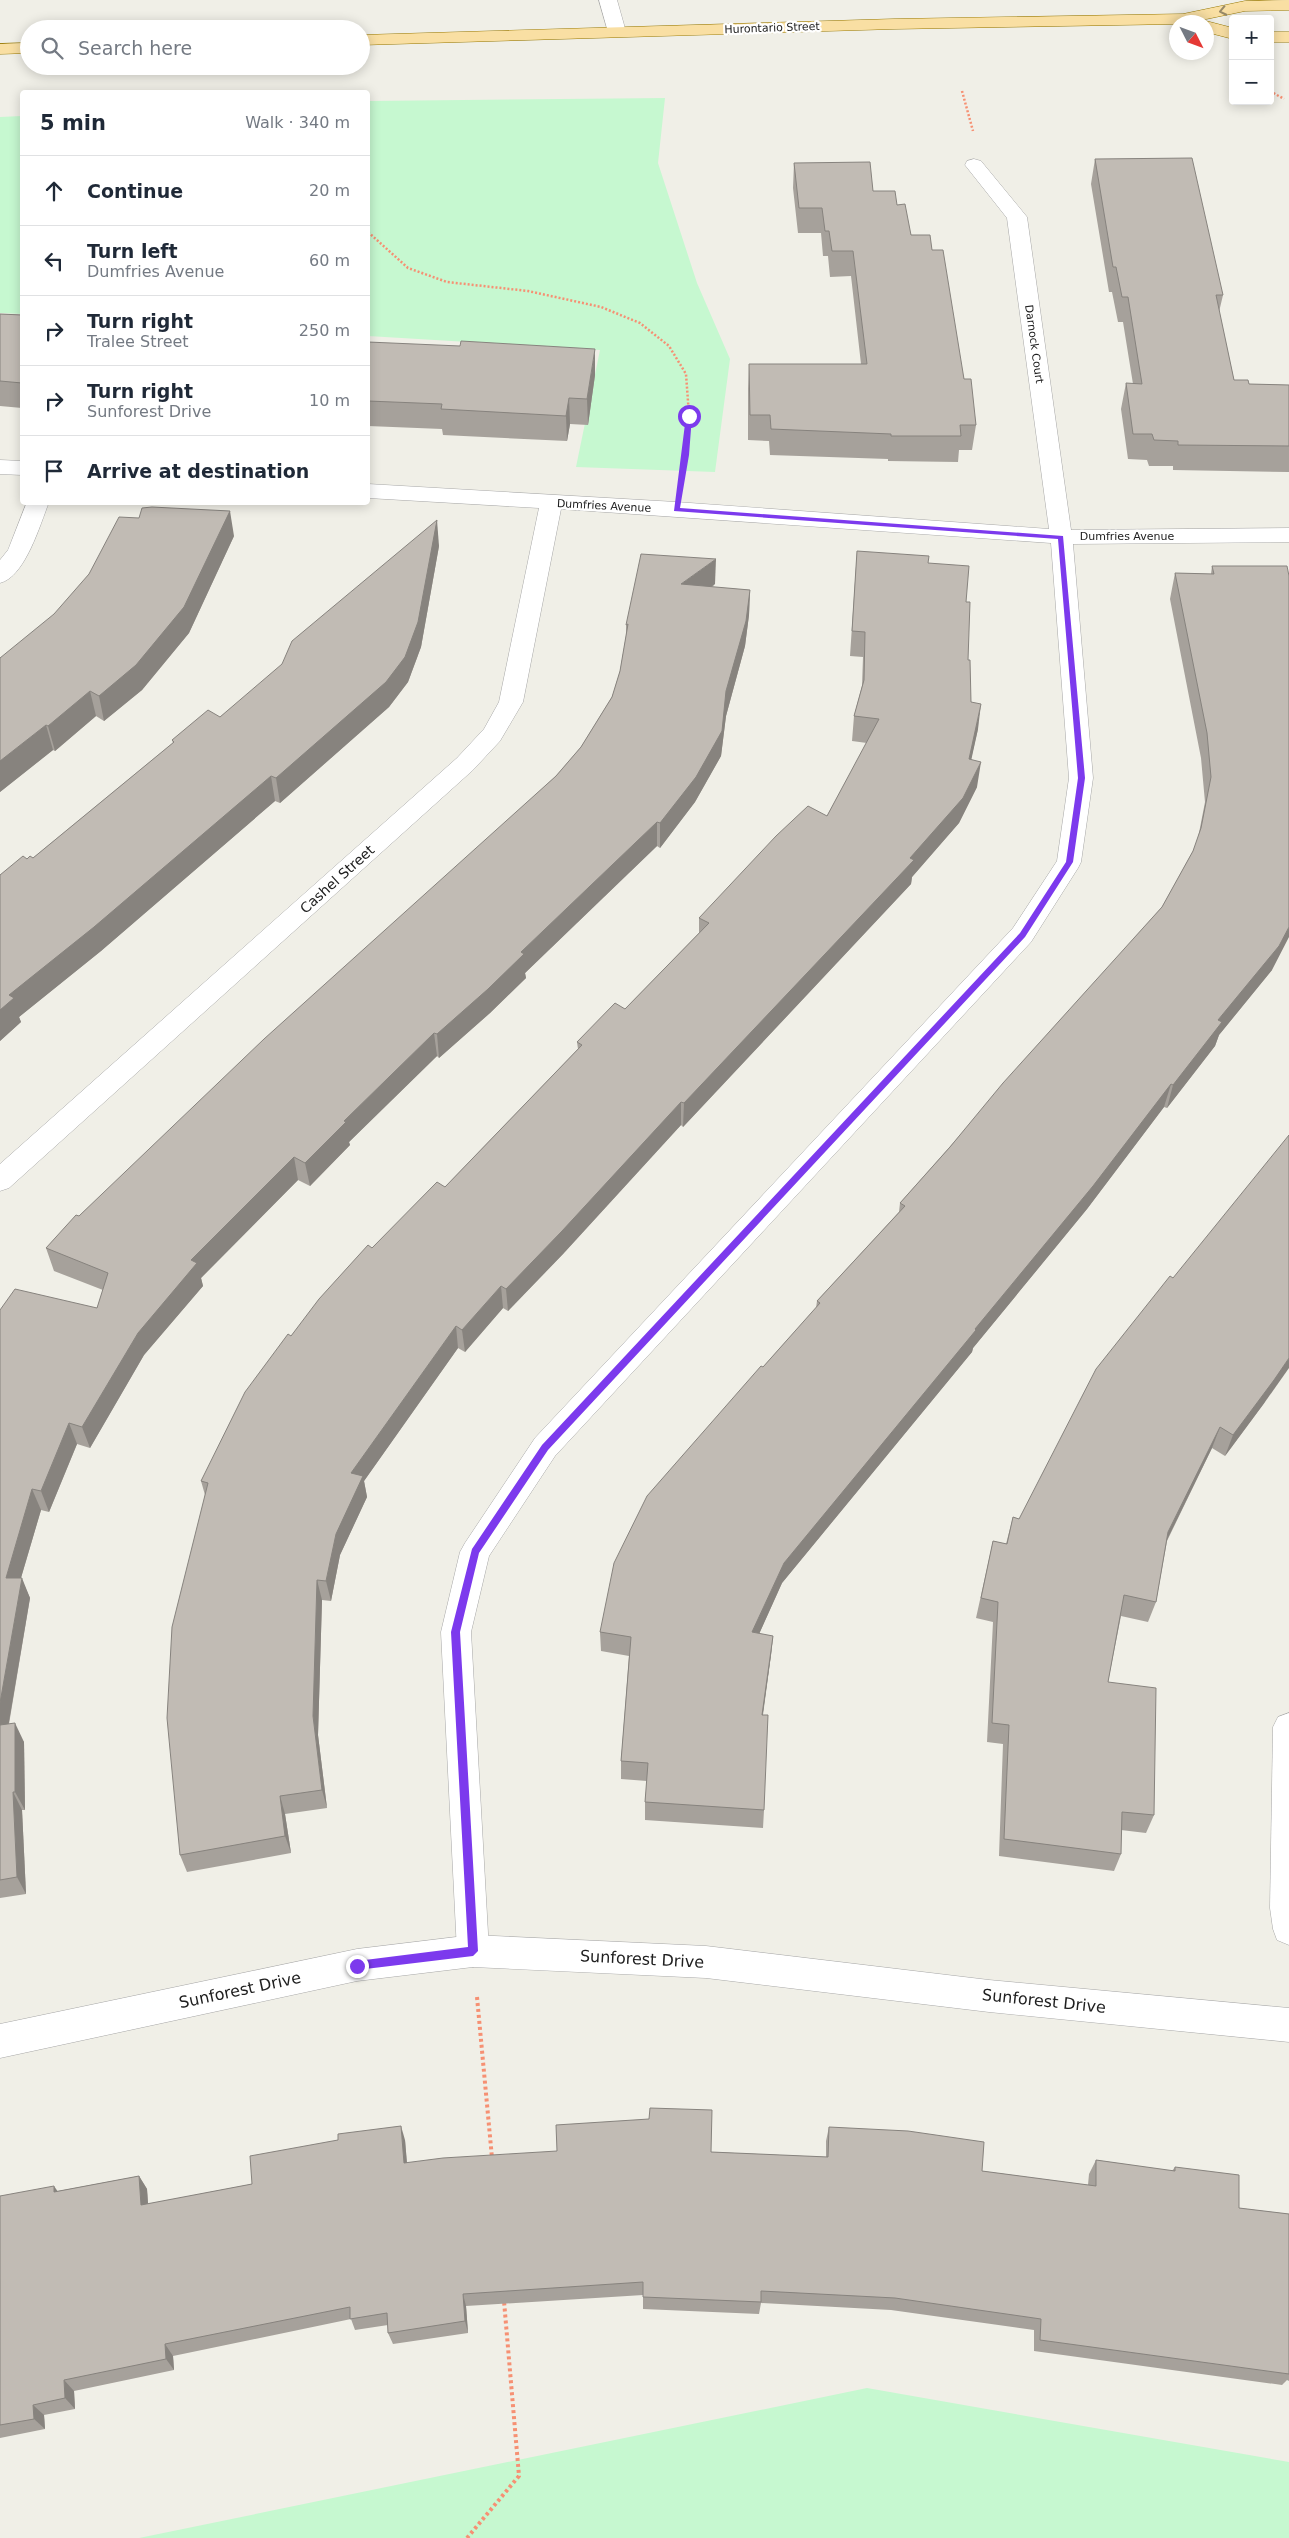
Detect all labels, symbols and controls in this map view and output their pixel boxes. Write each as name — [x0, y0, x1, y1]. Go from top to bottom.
one-way arrow — [1219, 5, 1228, 16]
north arrow — [1169, 15, 1214, 60]
map controls — [1229, 15, 1274, 105]
button: + — [1229, 15, 1274, 60]
search box — [20, 20, 370, 75]
street label: Hurontario Street — [724, 20, 821, 36]
icon: search — [38, 34, 66, 62]
text: Search here — [78, 37, 192, 59]
button: − — [1229, 60, 1274, 105]
text: 5 min — [40, 111, 106, 135]
text: Walk · 340 m — [245, 113, 350, 132]
icon: ahead — [40, 177, 68, 205]
text: Continue — [87, 180, 183, 202]
text: 20 m — [309, 181, 350, 200]
text: Turn left — [87, 240, 178, 262]
icon: left — [40, 247, 68, 275]
text: 60 m — [309, 251, 350, 270]
text: Dumfries Avenue — [87, 262, 224, 281]
street label: Darnock Court — [1022, 304, 1046, 385]
text: Turn right — [87, 310, 193, 332]
icon: right — [40, 317, 68, 345]
text: 250 m — [299, 321, 350, 340]
text: Tralee Street — [87, 332, 189, 351]
text: Turn right — [87, 380, 193, 402]
icon: right — [40, 387, 68, 415]
text: 10 m — [309, 391, 350, 410]
text: Sunforest Drive — [87, 402, 211, 421]
route start — [678, 405, 701, 428]
icon: arrive — [40, 457, 68, 485]
text: Arrive at destination — [87, 460, 309, 482]
street label: Dumfries Avenue — [556, 497, 652, 515]
street label: Dumfries Avenue — [1080, 530, 1174, 543]
street label: Cashel Street — [297, 841, 378, 916]
street label: Sunforest Drive — [579, 1946, 705, 1972]
route end — [346, 1955, 369, 1978]
street label: Sunforest Drive — [177, 1968, 303, 2012]
street label: Sunforest Drive — [981, 1985, 1107, 2017]

